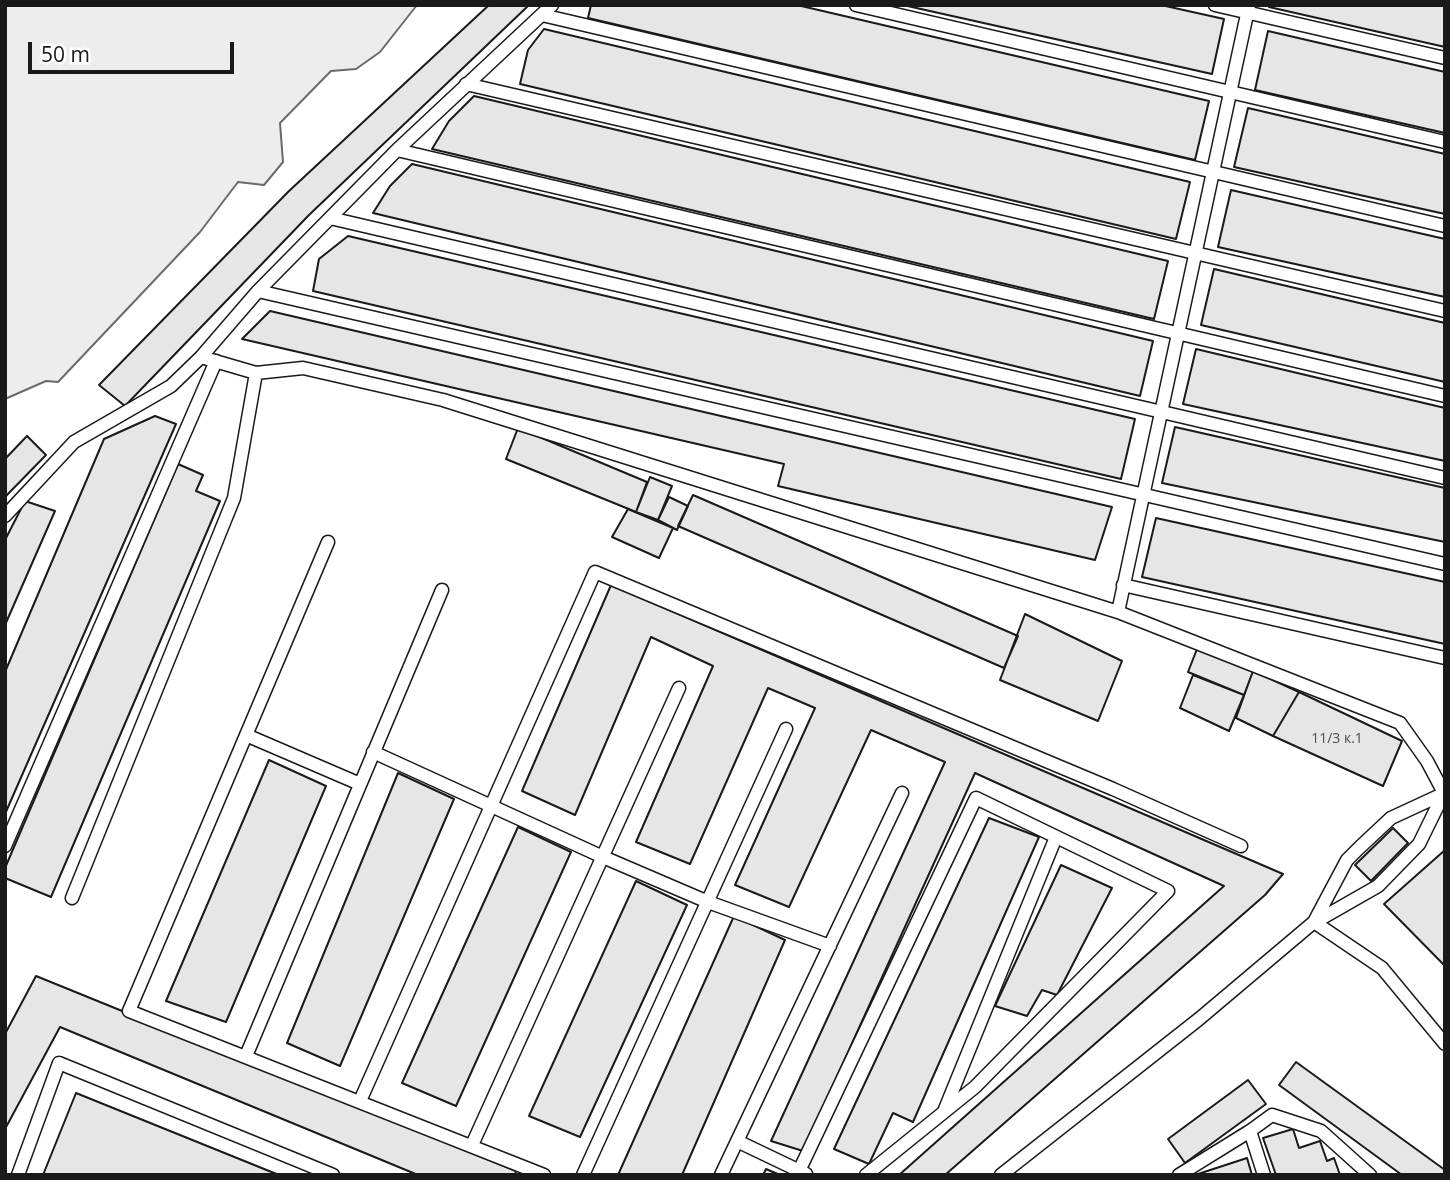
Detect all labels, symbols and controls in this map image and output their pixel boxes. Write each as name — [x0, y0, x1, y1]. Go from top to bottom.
scale bar — [32, 28, 238, 72]
text: 50 m — [41, 40, 90, 68]
house number: 11/3 к.1 — [1311, 731, 1363, 747]

